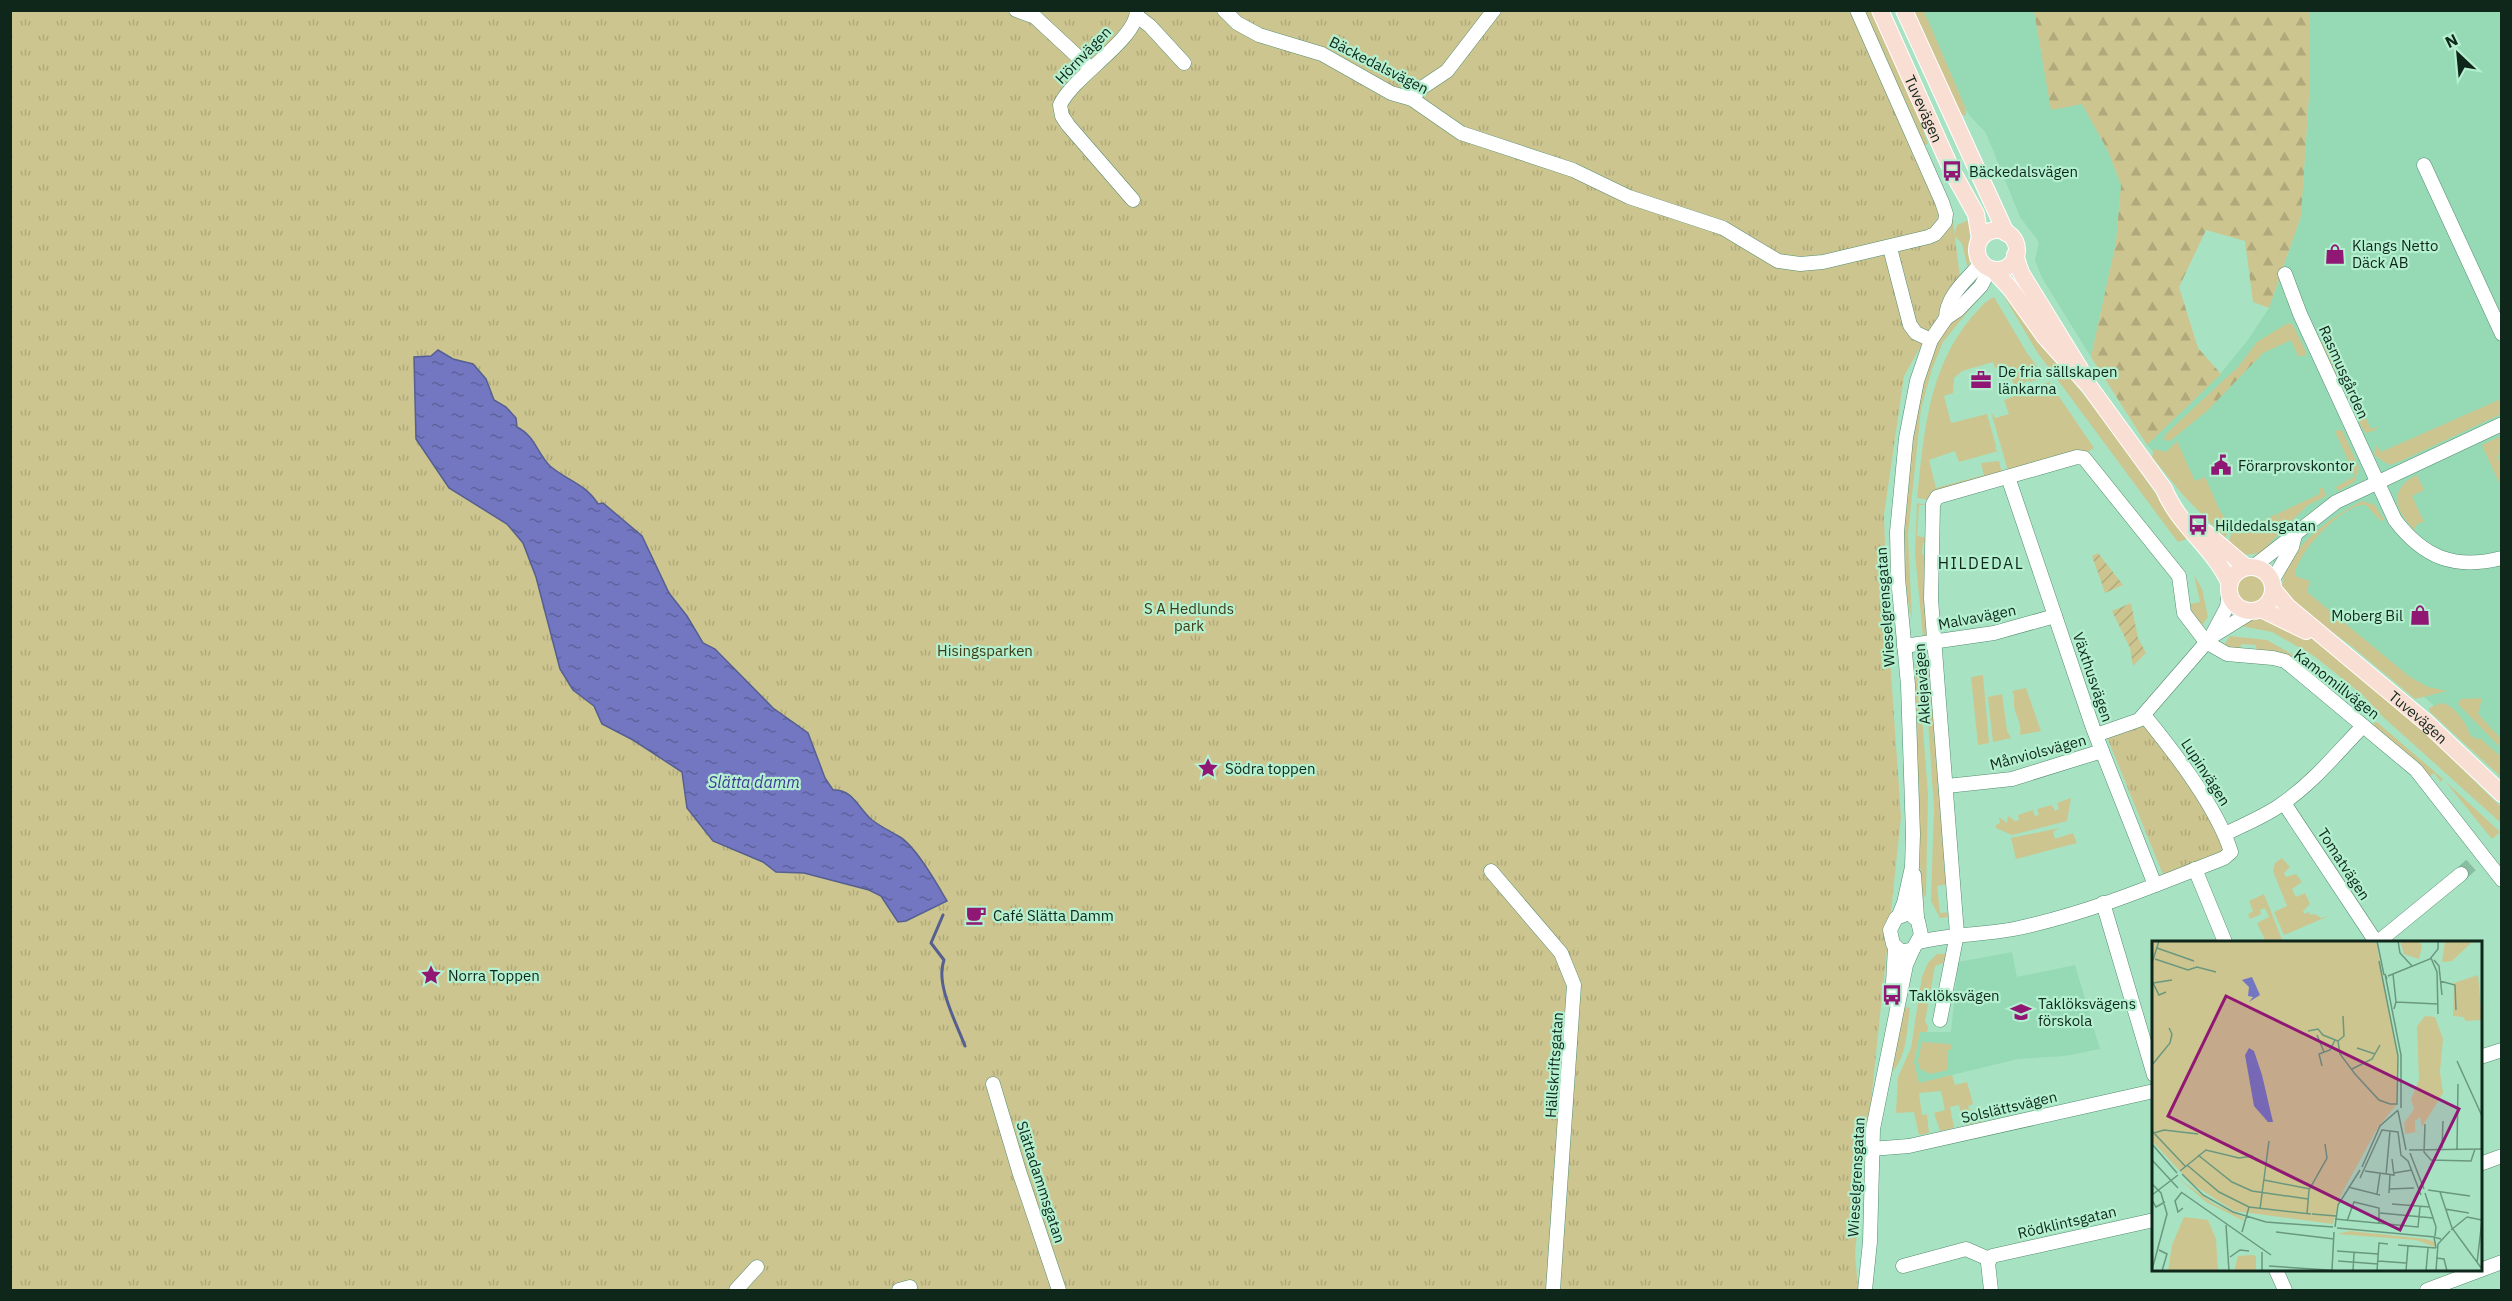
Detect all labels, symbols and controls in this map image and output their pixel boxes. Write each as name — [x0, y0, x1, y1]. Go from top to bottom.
street label: Hörnvägen — [1051, 22, 1115, 88]
north arrow — [2428, 24, 2488, 84]
text: N — [2442, 29, 2461, 52]
street label: Bäckedalsvägen — [1326, 32, 1432, 98]
street label: Tuvevägen — [1901, 72, 1947, 145]
bus stop icon: Bäckedalsvägen — [1940, 159, 1964, 183]
place label: Bäckedalsvägen — [1969, 162, 2078, 181]
place label: Klangs Netto Däck AB — [2352, 236, 2438, 272]
shop icon: Klangs Netto Däck AB — [2323, 242, 2347, 266]
street label: Rasmusgården — [2315, 322, 2373, 422]
place label: De fria sällskapen länkarna — [1998, 362, 2118, 398]
office icon: De fria sällskapen länkarna — [1969, 368, 1993, 392]
public building icon: Förarprovskontor — [2209, 453, 2233, 477]
place label: Förarprovskontor — [2238, 456, 2355, 475]
bus stop icon: Hildedalsgatan — [2186, 513, 2210, 537]
place label: Hildedalsgatan — [2215, 516, 2316, 535]
street label: Wieselgrensgatan — [1871, 547, 1899, 667]
district label: HILDEDAL — [1938, 553, 2024, 573]
park label: S A Hedlunds park — [1144, 599, 1234, 635]
street label: Malvavägen — [1936, 600, 2018, 634]
shop icon: Moberg Bil — [2408, 603, 2432, 627]
place label: Moberg Bil — [2331, 606, 2403, 625]
street label: Växthusvägen — [2069, 630, 2117, 724]
park label: Hisingsparken — [937, 641, 1033, 660]
street label: Aklejavägen — [1910, 643, 1934, 725]
street label: Kamomillvägen — [2290, 645, 2384, 723]
street label: Tuvevägen — [2385, 686, 2452, 747]
street label: Månviolsvägen — [1988, 730, 2088, 774]
street label: Lupinvägen — [2177, 735, 2235, 809]
place icon: Södra toppen — [1196, 756, 1220, 780]
place label: Södra toppen — [1225, 759, 1316, 778]
water label: Slätta damm — [708, 772, 800, 792]
street label: Tomatvägen — [2314, 824, 2374, 904]
cafe icon: Café Slätta Damm — [964, 903, 988, 927]
place label: Café Slätta Damm — [993, 906, 1114, 925]
inset map — [2152, 941, 2482, 1271]
place icon: Norra Toppen — [419, 963, 443, 987]
place label: Norra Toppen — [448, 966, 540, 985]
bus stop icon: Taklöksvägen — [1880, 983, 1904, 1007]
place label: Taklöksvägen — [1909, 986, 2000, 1005]
place label: Taklöksvägens förskola — [2038, 994, 2136, 1030]
school or university icon: Taklöksvägens förskola — [2009, 1000, 2033, 1024]
street label: Hällskriftsgatan — [1541, 1011, 1567, 1119]
street label: Solslättsvägen — [1959, 1087, 2059, 1127]
street label: Wieselgrensgatan — [1843, 1117, 1869, 1237]
street label: Slättadammsgatan — [1012, 1119, 1070, 1245]
street label: Rödklintsgatan — [2016, 1201, 2118, 1243]

